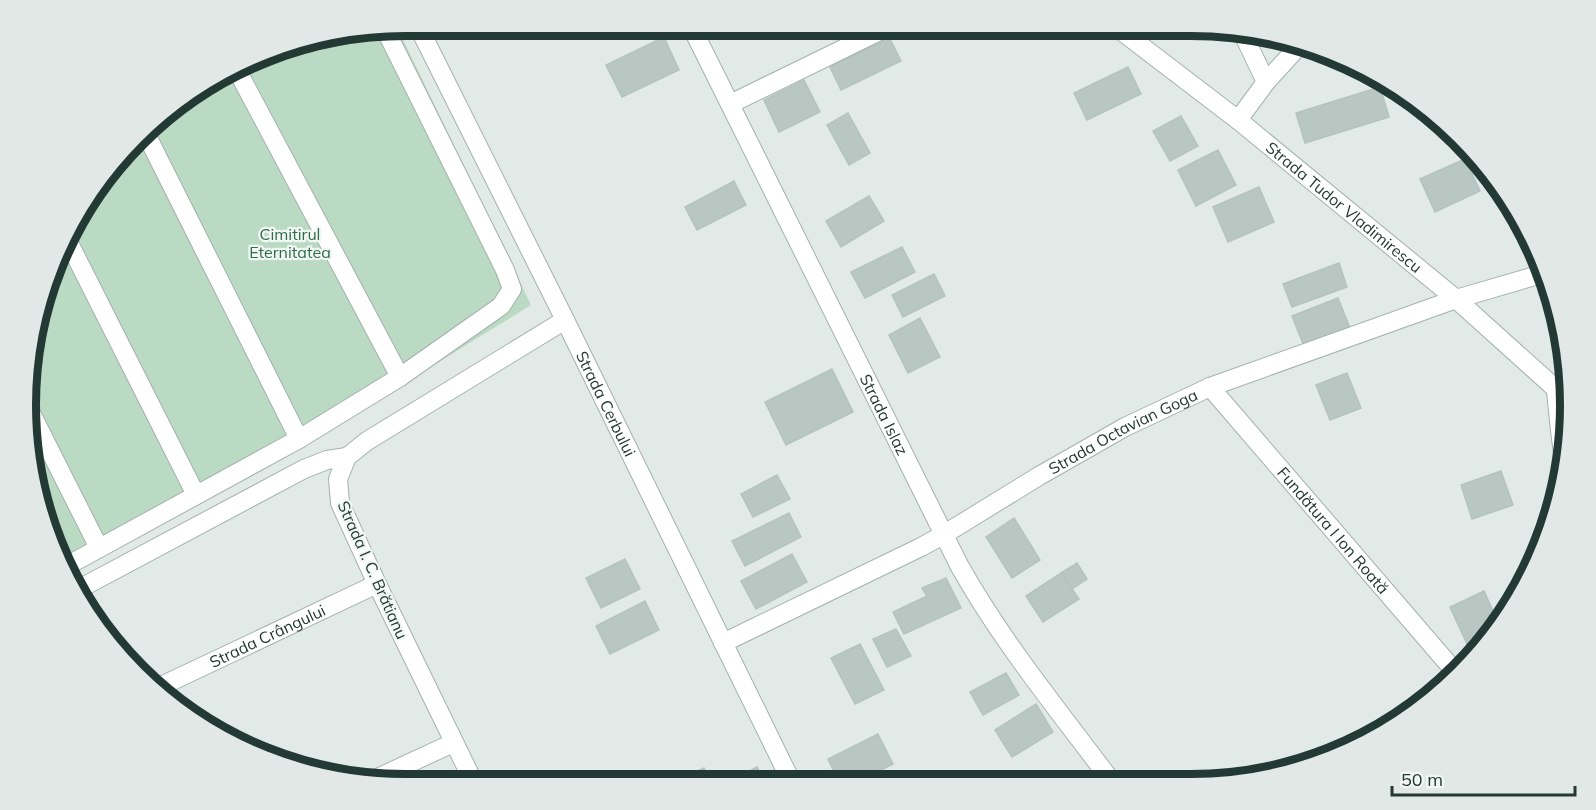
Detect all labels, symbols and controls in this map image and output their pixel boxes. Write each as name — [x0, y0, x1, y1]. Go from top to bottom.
street label: Strada Tudor Vladimirescu — [1262, 137, 1426, 277]
park label: Cimitirul Eternitatea — [249, 224, 331, 262]
street label: Strada Cerbului — [572, 348, 640, 460]
street label: Strada Islaz — [856, 371, 913, 459]
street label: Strada Octavian Goga — [1045, 384, 1201, 478]
street label: Fundătura I Ion Roată — [1273, 463, 1393, 598]
street label: Strada I. C. Brătianu — [334, 498, 412, 642]
street label: Strada Crângului — [206, 600, 328, 672]
scale bar — [1392, 759, 1575, 797]
text: 50 m — [1401, 768, 1443, 791]

